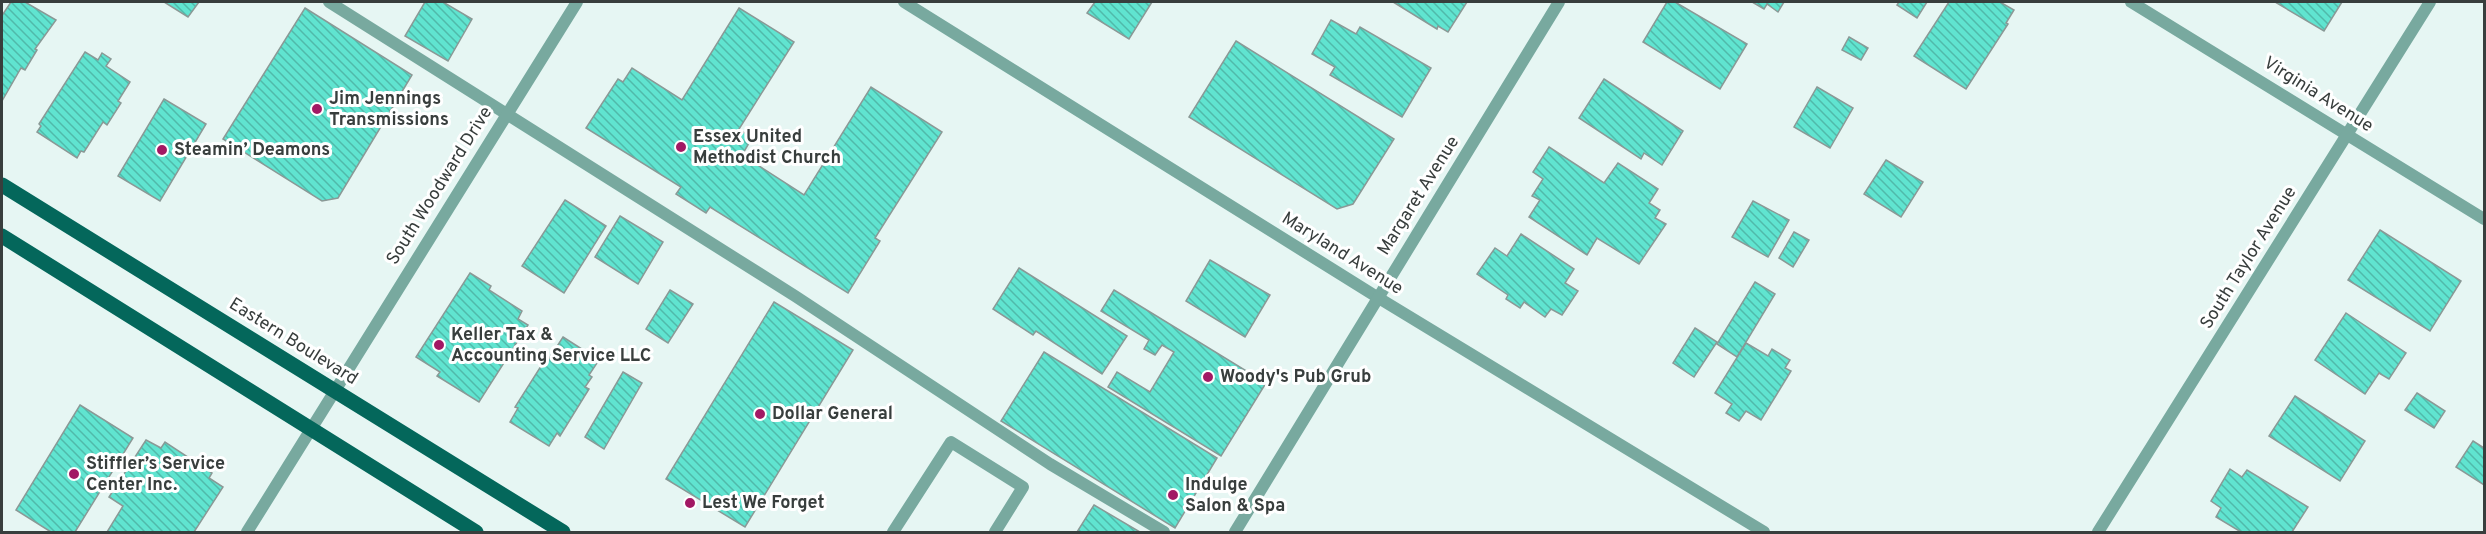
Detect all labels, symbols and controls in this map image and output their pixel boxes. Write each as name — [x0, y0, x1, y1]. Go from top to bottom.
street label: Virginia Avenue — [2259, 52, 2377, 138]
place label: Jim Jennings Transmissions — [329, 88, 449, 132]
marker: Jim Jennings Transmissions — [310, 102, 324, 116]
street label: South Woodward Drive — [382, 102, 498, 270]
place label: Essex United Methodist Church — [693, 126, 841, 170]
street label: Margaret Avenue — [1373, 132, 1465, 260]
place label: Steamin’ Deamons — [174, 139, 330, 162]
marker: Essex United Methodist Church — [674, 140, 688, 154]
marker: Steamin’ Deamons — [155, 143, 169, 157]
street label: South Taylor Avenue — [2196, 182, 2302, 334]
street label: Maryland Avenue — [1277, 207, 1407, 301]
street label: Eastern Boulevard — [224, 293, 362, 391]
place label: Keller Tax & Accounting Service LLC — [451, 324, 651, 368]
marker: Keller Tax & Accounting Service LLC — [432, 338, 446, 352]
place label: Woody's Pub Grub — [1220, 366, 1371, 389]
marker: Woody's Pub Grub — [1201, 370, 1215, 384]
place label: Dollar General — [772, 403, 893, 426]
marker: Dollar General — [753, 407, 767, 421]
place label: Stiffler’s Service Center Inc. — [86, 453, 225, 497]
marker: Stiffler’s Service Center Inc. — [67, 467, 81, 481]
place label: Indulge Salon & Spa — [1185, 474, 1285, 518]
marker: Indulge Salon & Spa — [1166, 488, 1180, 502]
place label: Lest We Forget — [702, 492, 825, 515]
marker: Lest We Forget — [683, 496, 697, 510]

